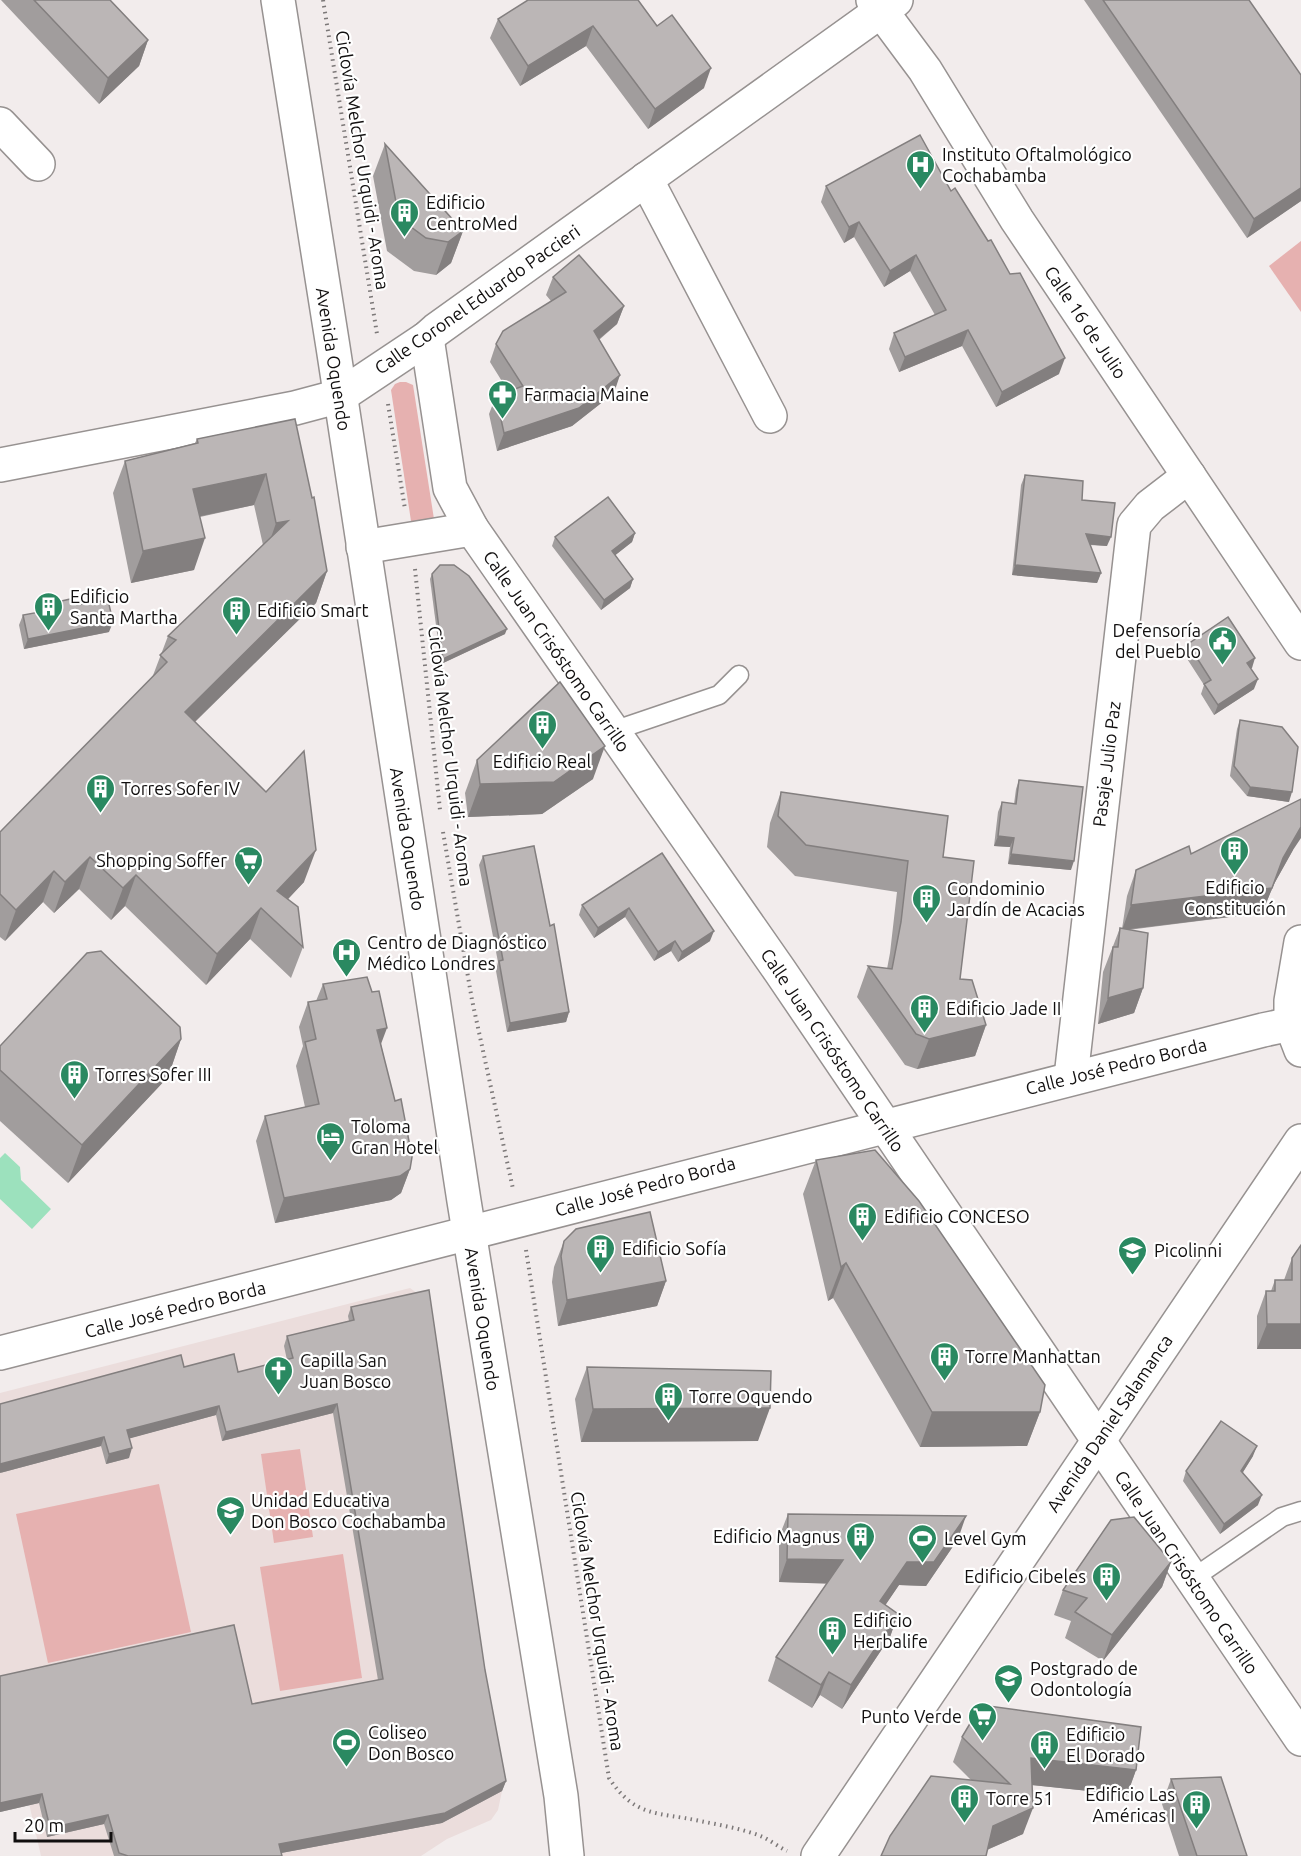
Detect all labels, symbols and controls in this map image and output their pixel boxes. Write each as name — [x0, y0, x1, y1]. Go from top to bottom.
street label: Ciclovía Melchor Urquidi - Aroma — [333, 29, 393, 291]
place label: Instituto Oftalmológico Cochabamba — [942, 144, 1132, 185]
hospital icon: Instituto Oftalmológico Cochabamba — [905, 148, 937, 190]
place label: Edificio CentroMed — [426, 192, 518, 233]
building icon: Edificio CentroMed — [389, 196, 421, 238]
street label: Calle Coronel Eduardo Paccieri — [371, 220, 583, 378]
street label: Calle 16 de Julio — [1041, 262, 1131, 382]
street label: Avenida Oquendo — [313, 286, 355, 432]
pharmacy icon: Farmacia Maine — [487, 378, 519, 420]
place label: Farmacia Maine — [524, 384, 649, 404]
street label: Calle Juan Crisóstomo Carrillo — [480, 547, 634, 755]
place label: Edificio Santa Martha — [70, 586, 178, 627]
building icon: Edificio Santa Martha — [33, 590, 65, 632]
building icon: Edificio Smart — [220, 594, 252, 636]
place label: Edificio Smart — [257, 600, 369, 620]
place label: Defensoría del Pueblo — [1113, 620, 1201, 661]
public building icon: Defensoría del Pueblo — [1206, 624, 1238, 666]
street label: Ciclovía Melchor Urquidi - Aroma — [425, 625, 477, 887]
street label: Pasaje Julio Paz — [1088, 700, 1124, 828]
building icon: Edificio Real — [526, 708, 558, 750]
place label: Edificio Real — [493, 751, 592, 771]
street label: Avenida Oquendo — [387, 766, 429, 912]
building icon: Torres Sofer IV — [84, 772, 116, 814]
place label: Torres Sofer IV — [121, 778, 240, 798]
building icon: Edificio Constitución — [1219, 834, 1251, 876]
supermarket icon: Shopping Soffer — [232, 844, 264, 886]
place label: Shopping Soffer — [96, 850, 227, 870]
place label: Edificio Constitución — [1184, 877, 1286, 918]
place label: Condominio Jardín de Acacias — [947, 878, 1085, 919]
building icon: Condominio Jardín de Acacias — [910, 882, 942, 924]
place label: Centro de Diagnóstico Médico Londres — [367, 932, 547, 973]
hospital icon: Centro de Diagnóstico Médico Londres — [330, 936, 362, 978]
street label: Calle Juan Crisóstomo Carrillo — [757, 945, 909, 1155]
building icon: Edificio Jade II — [909, 992, 941, 1034]
place label: Edificio Jade II — [946, 998, 1061, 1018]
street label: Calle José Pedro Borda — [1023, 1034, 1209, 1098]
building icon: Torres Sofer III — [58, 1058, 90, 1100]
place label: Torres Sofer III — [95, 1064, 212, 1084]
place label: Toloma Gran Hotel — [351, 1116, 438, 1157]
hotel icon: Toloma Gran Hotel — [314, 1120, 346, 1162]
street label: Calle José Pedro Borda — [553, 1152, 737, 1220]
building icon: Edificio CONCESO — [847, 1200, 879, 1242]
place label: Edificio CONCESO — [884, 1206, 1030, 1226]
building icon: Edificio Sofía — [585, 1232, 617, 1274]
school or university icon: Picolinni — [1117, 1234, 1149, 1276]
place label: Edificio Sofía — [622, 1238, 727, 1258]
place label: Picolinni — [1154, 1240, 1222, 1260]
street label: Avenida Oquendo — [462, 1246, 504, 1392]
street label: Calle José Pedro Borda — [82, 1277, 268, 1341]
street label: Avenida Daniel Salamanca — [1042, 1331, 1176, 1515]
building icon: Torre Manhattan — [928, 1340, 960, 1382]
place label: Torre Manhattan — [965, 1346, 1101, 1366]
place label: Capilla San Juan Bosco — [300, 1350, 391, 1391]
church icon: Capilla San Juan Bosco — [263, 1354, 295, 1396]
building icon: Torre Oquendo — [652, 1380, 684, 1422]
place label: Torre Oquendo — [689, 1386, 812, 1406]
street label: Calle Juan Crisóstomo Carrillo — [1111, 1467, 1263, 1677]
place label: Unidad Educativa Don Bosco Cochabamba — [251, 1490, 446, 1531]
street label: Ciclovía Melchor Urquidi - Aroma — [568, 1490, 628, 1752]
school or university icon: Unidad Educativa Don Bosco Cochabamba — [214, 1494, 246, 1536]
building icon: Edificio Magnus — [845, 1520, 877, 1562]
sports icon: Level Gym — [907, 1522, 939, 1564]
place label: Edificio Magnus — [713, 1526, 840, 1546]
place label: Level Gym — [944, 1528, 1027, 1548]
building icon: Edificio Cibeles — [1091, 1560, 1123, 1602]
place label: Edificio Cibeles — [964, 1566, 1086, 1586]
place label: Edificio Herbalife — [853, 1610, 928, 1651]
building icon: Edificio Herbalife — [816, 1614, 848, 1656]
place label: Postgrado de Odontología — [1030, 1658, 1138, 1699]
school or university icon: Postgrado de Odontología — [993, 1662, 1025, 1704]
supermarket icon: Punto Verde — [967, 1700, 999, 1742]
place label: Punto Verde — [861, 1706, 962, 1726]
place label: Coliseo Don Bosco — [368, 1722, 454, 1763]
place label: Edificio El Dorado — [1066, 1724, 1145, 1765]
sports icon: Coliseo Don Bosco — [331, 1726, 363, 1768]
building icon: Edificio El Dorado — [1029, 1728, 1061, 1770]
building icon: Torre 51 — [949, 1782, 981, 1824]
place label: Edificio Las Américas I — [1085, 1784, 1175, 1825]
place label: Torre 51 — [986, 1788, 1054, 1808]
building icon: Edificio Las Américas I — [1180, 1788, 1212, 1830]
scale bar — [15, 1805, 111, 1843]
text: 20 m — [24, 1815, 64, 1835]

